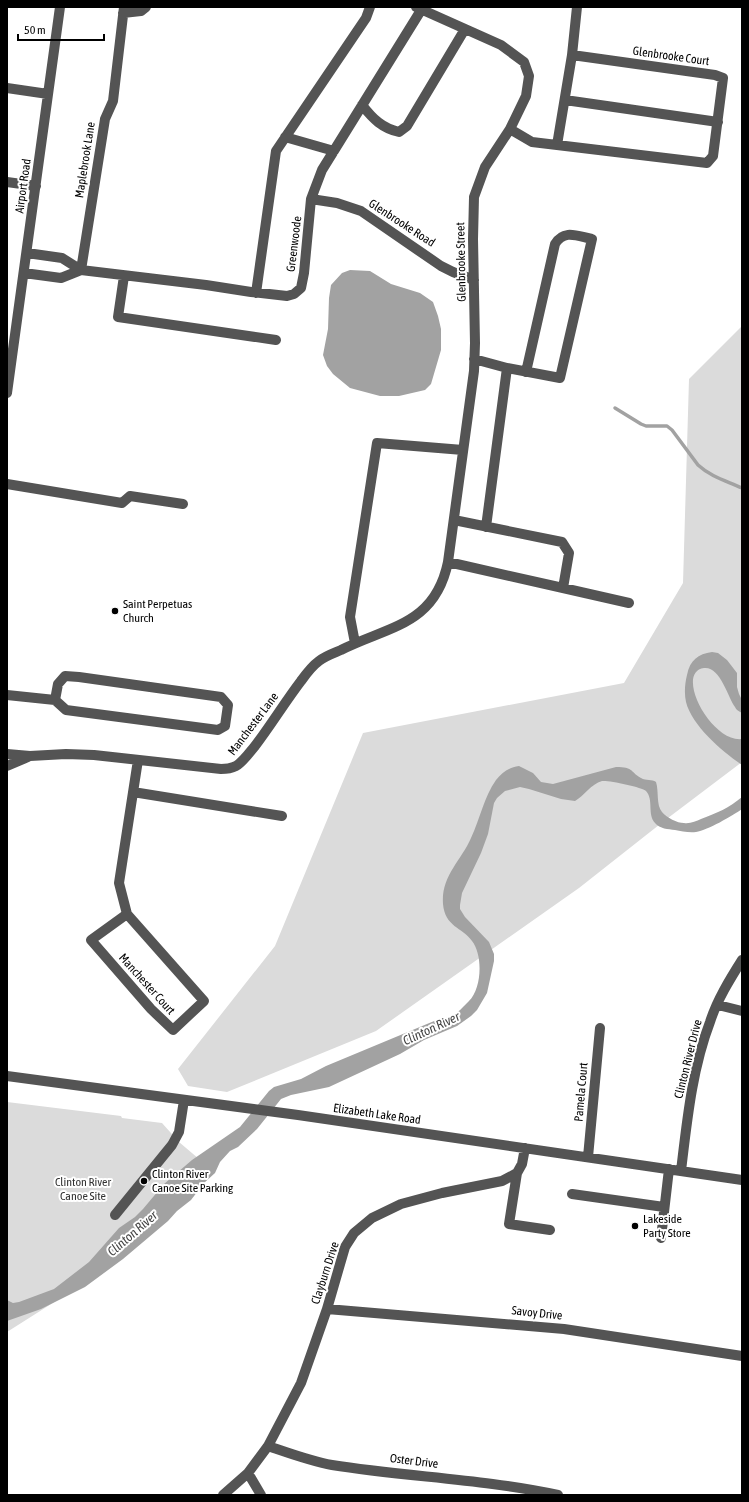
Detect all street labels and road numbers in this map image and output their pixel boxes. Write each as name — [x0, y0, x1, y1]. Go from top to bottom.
street label: Glenbrooke Court — [632, 44, 711, 68]
street label: Maplebrook Lane — [72, 121, 98, 199]
street label: Airport Road — [12, 158, 34, 214]
street label: Glenbrooke Road — [366, 196, 438, 250]
street label: Greenwoode — [284, 215, 304, 273]
street label: Glenbrooke Street — [453, 222, 469, 302]
street label: Manchester Lane — [225, 690, 281, 758]
street label: Manchester Court — [116, 951, 178, 1018]
street label: Clinton River Drive — [671, 1018, 705, 1100]
street label: Pamela Court — [571, 1061, 591, 1122]
street label: Elizabeth Lake Road — [332, 1101, 422, 1127]
street label: Clayburn Drive — [308, 1240, 342, 1306]
street label: Savoy Drive — [511, 1303, 563, 1323]
street label: Oster Drive — [389, 1451, 439, 1471]

